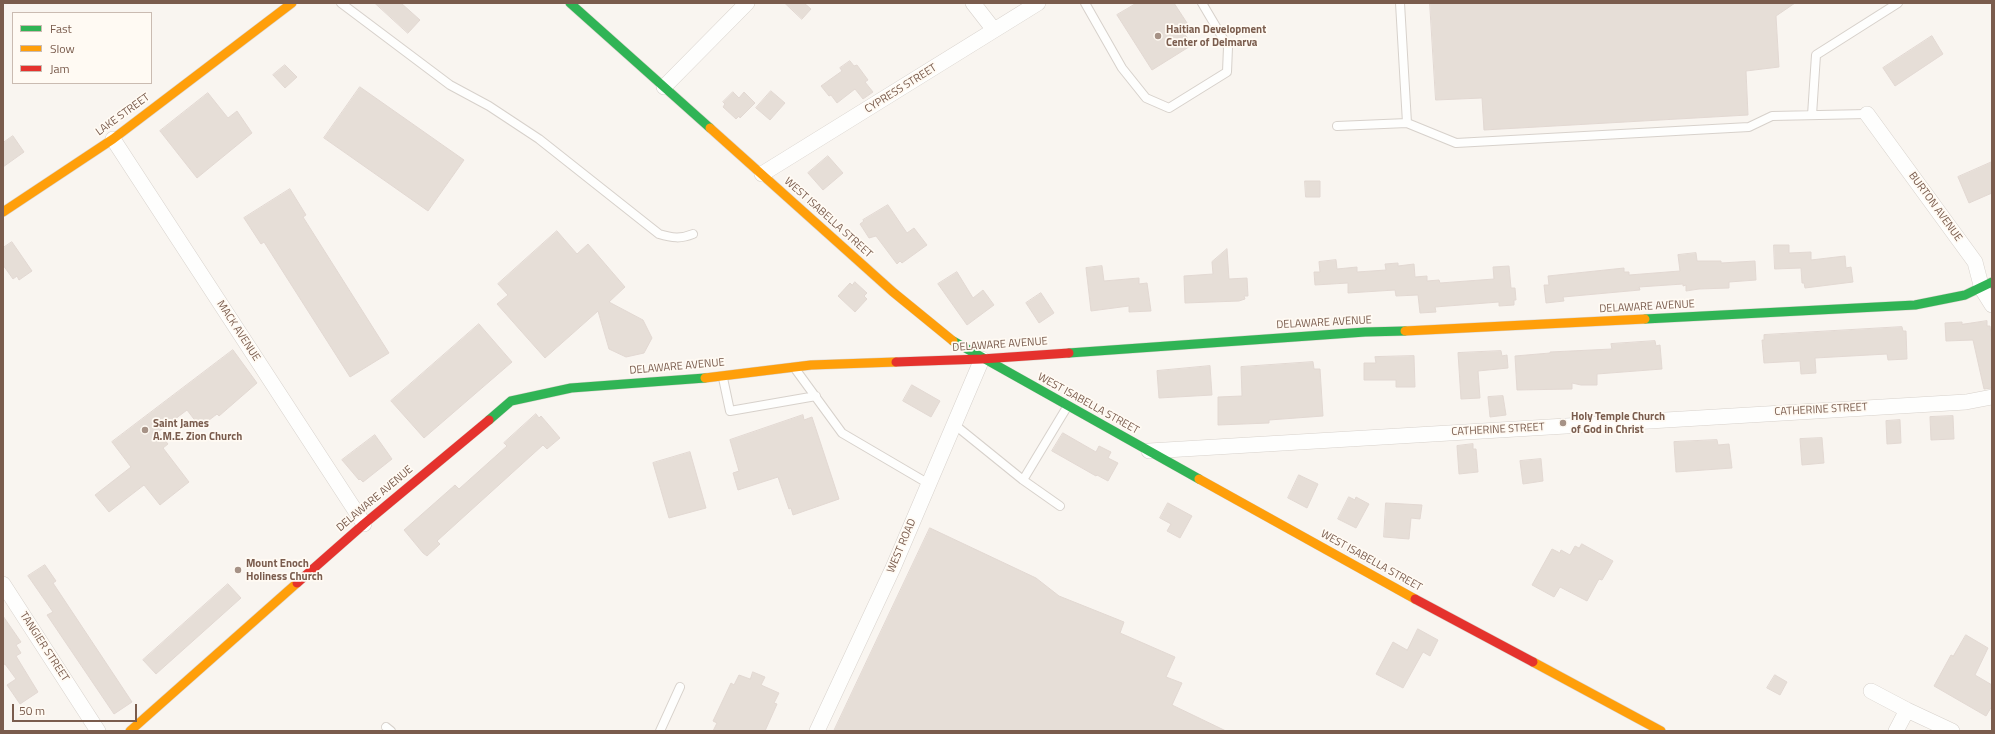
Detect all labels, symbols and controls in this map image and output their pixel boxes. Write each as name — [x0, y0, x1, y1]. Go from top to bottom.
legend — [12, 12, 152, 84]
text: Fast — [50, 19, 72, 38]
place label: Haitian Development Center of Delmarva — [1166, 23, 1266, 49]
marker: Haitian Development Center of Delmarva — [1153, 31, 1163, 41]
text: Slow — [50, 39, 75, 58]
text: Jam — [50, 59, 70, 78]
street label: CYPRESS STREET — [863, 62, 939, 116]
street label: LAKE STREET — [94, 91, 152, 139]
street label: BURTON AVENUE — [1905, 170, 1965, 244]
street label: WEST ISABELLA STREET — [781, 175, 875, 261]
street label: MACK AVENUE — [213, 298, 263, 364]
street label: DELAWARE AVENUE — [1599, 298, 1695, 316]
street label: DELAWARE AVENUE — [1276, 314, 1372, 332]
street label: DELAWARE AVENUE — [952, 335, 1048, 355]
street label: DELAWARE AVENUE — [629, 356, 725, 378]
street label: WEST ISABELLA STREET — [1035, 371, 1141, 437]
street label: CATHERINE STREET — [1774, 401, 1868, 419]
place label: Holy Temple Church of God in Christ — [1571, 410, 1665, 436]
place label: Saint James A.M.E. Zion Church — [153, 417, 242, 443]
marker: Holy Temple Church of God in Christ — [1558, 418, 1568, 428]
street label: CATHERINE STREET — [1451, 421, 1545, 439]
marker: Saint James A.M.E. Zion Church — [140, 425, 150, 435]
street label: DELAWARE AVENUE — [334, 463, 416, 535]
street label: WEST ROAD — [885, 517, 919, 575]
street label: WEST ISABELLA STREET — [1318, 528, 1424, 594]
place label: Mount Enoch Holiness Church — [246, 557, 323, 583]
marker: Mount Enoch Holiness Church — [233, 565, 243, 575]
street label: TANGIER STREET — [17, 610, 71, 684]
scale bar — [14, 696, 139, 722]
text: 50 m — [19, 701, 45, 720]

